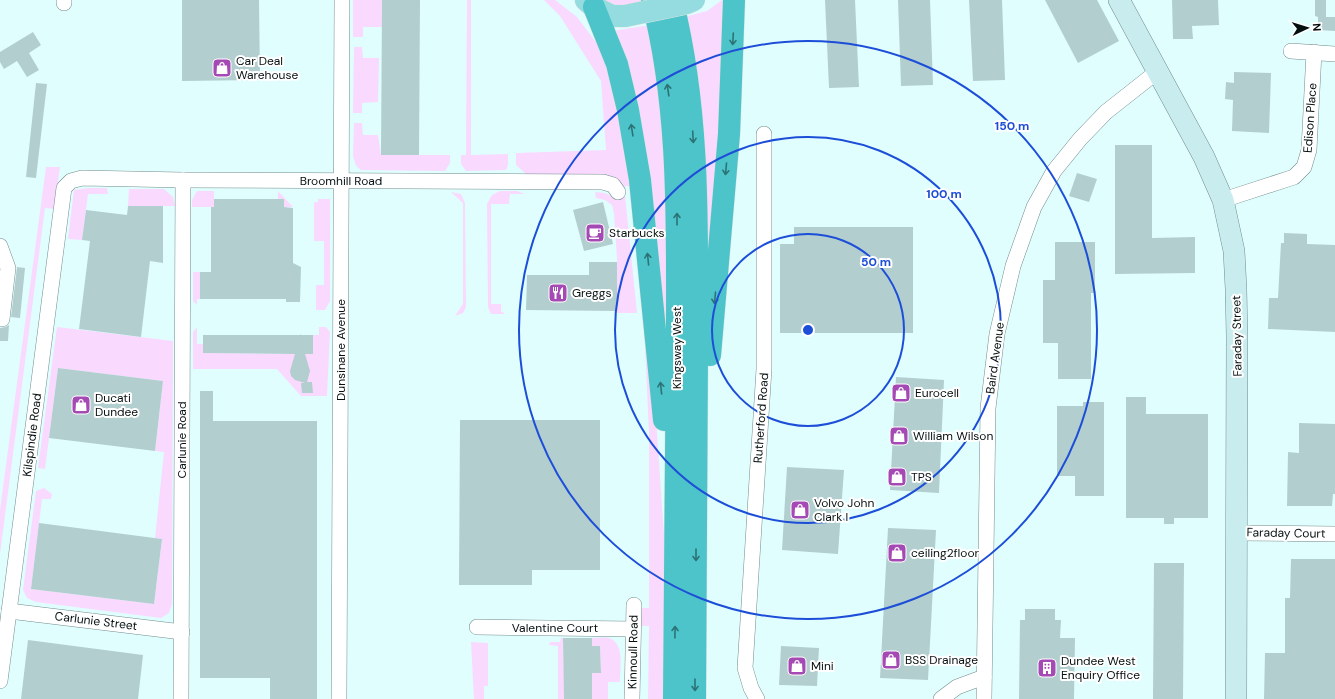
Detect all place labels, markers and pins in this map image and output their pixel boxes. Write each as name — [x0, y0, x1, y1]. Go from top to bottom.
place label: Car Deal Warehouse — [236, 53, 299, 83]
shop icon: Car Deal Warehouse — [211, 57, 233, 79]
cafe icon: Starbucks — [584, 222, 606, 244]
place label: Starbucks — [609, 225, 665, 241]
restaurant icon: Greggs — [547, 282, 569, 304]
place label: Greggs — [572, 285, 612, 301]
centre of rings — [801, 323, 815, 337]
shop icon: Eurocell — [890, 382, 912, 404]
place label: Eurocell — [915, 385, 959, 401]
place label: Ducati Dundee — [95, 390, 138, 420]
shop icon: Ducati Dundee — [70, 394, 92, 416]
shop icon: William Wilson — [888, 425, 910, 447]
place label: William Wilson — [913, 428, 993, 444]
shop icon: TPS — [886, 466, 908, 488]
place label: TPS — [911, 469, 932, 485]
place label: Volvo John Clark l — [814, 495, 874, 525]
shop icon: Volvo John Clark l — [789, 499, 811, 521]
shop icon: ceiling2floor — [886, 542, 908, 564]
place label: ceiling2floor — [911, 545, 980, 561]
shop icon: BSS Drainage — [880, 649, 902, 671]
place label: BSS Drainage — [905, 652, 978, 668]
place label: Dundee West Enquiry Office — [1061, 653, 1140, 683]
shop icon: Mini — [786, 655, 808, 677]
building icon: Dundee West Enquiry Office — [1036, 657, 1058, 679]
place label: Mini — [811, 658, 834, 674]

